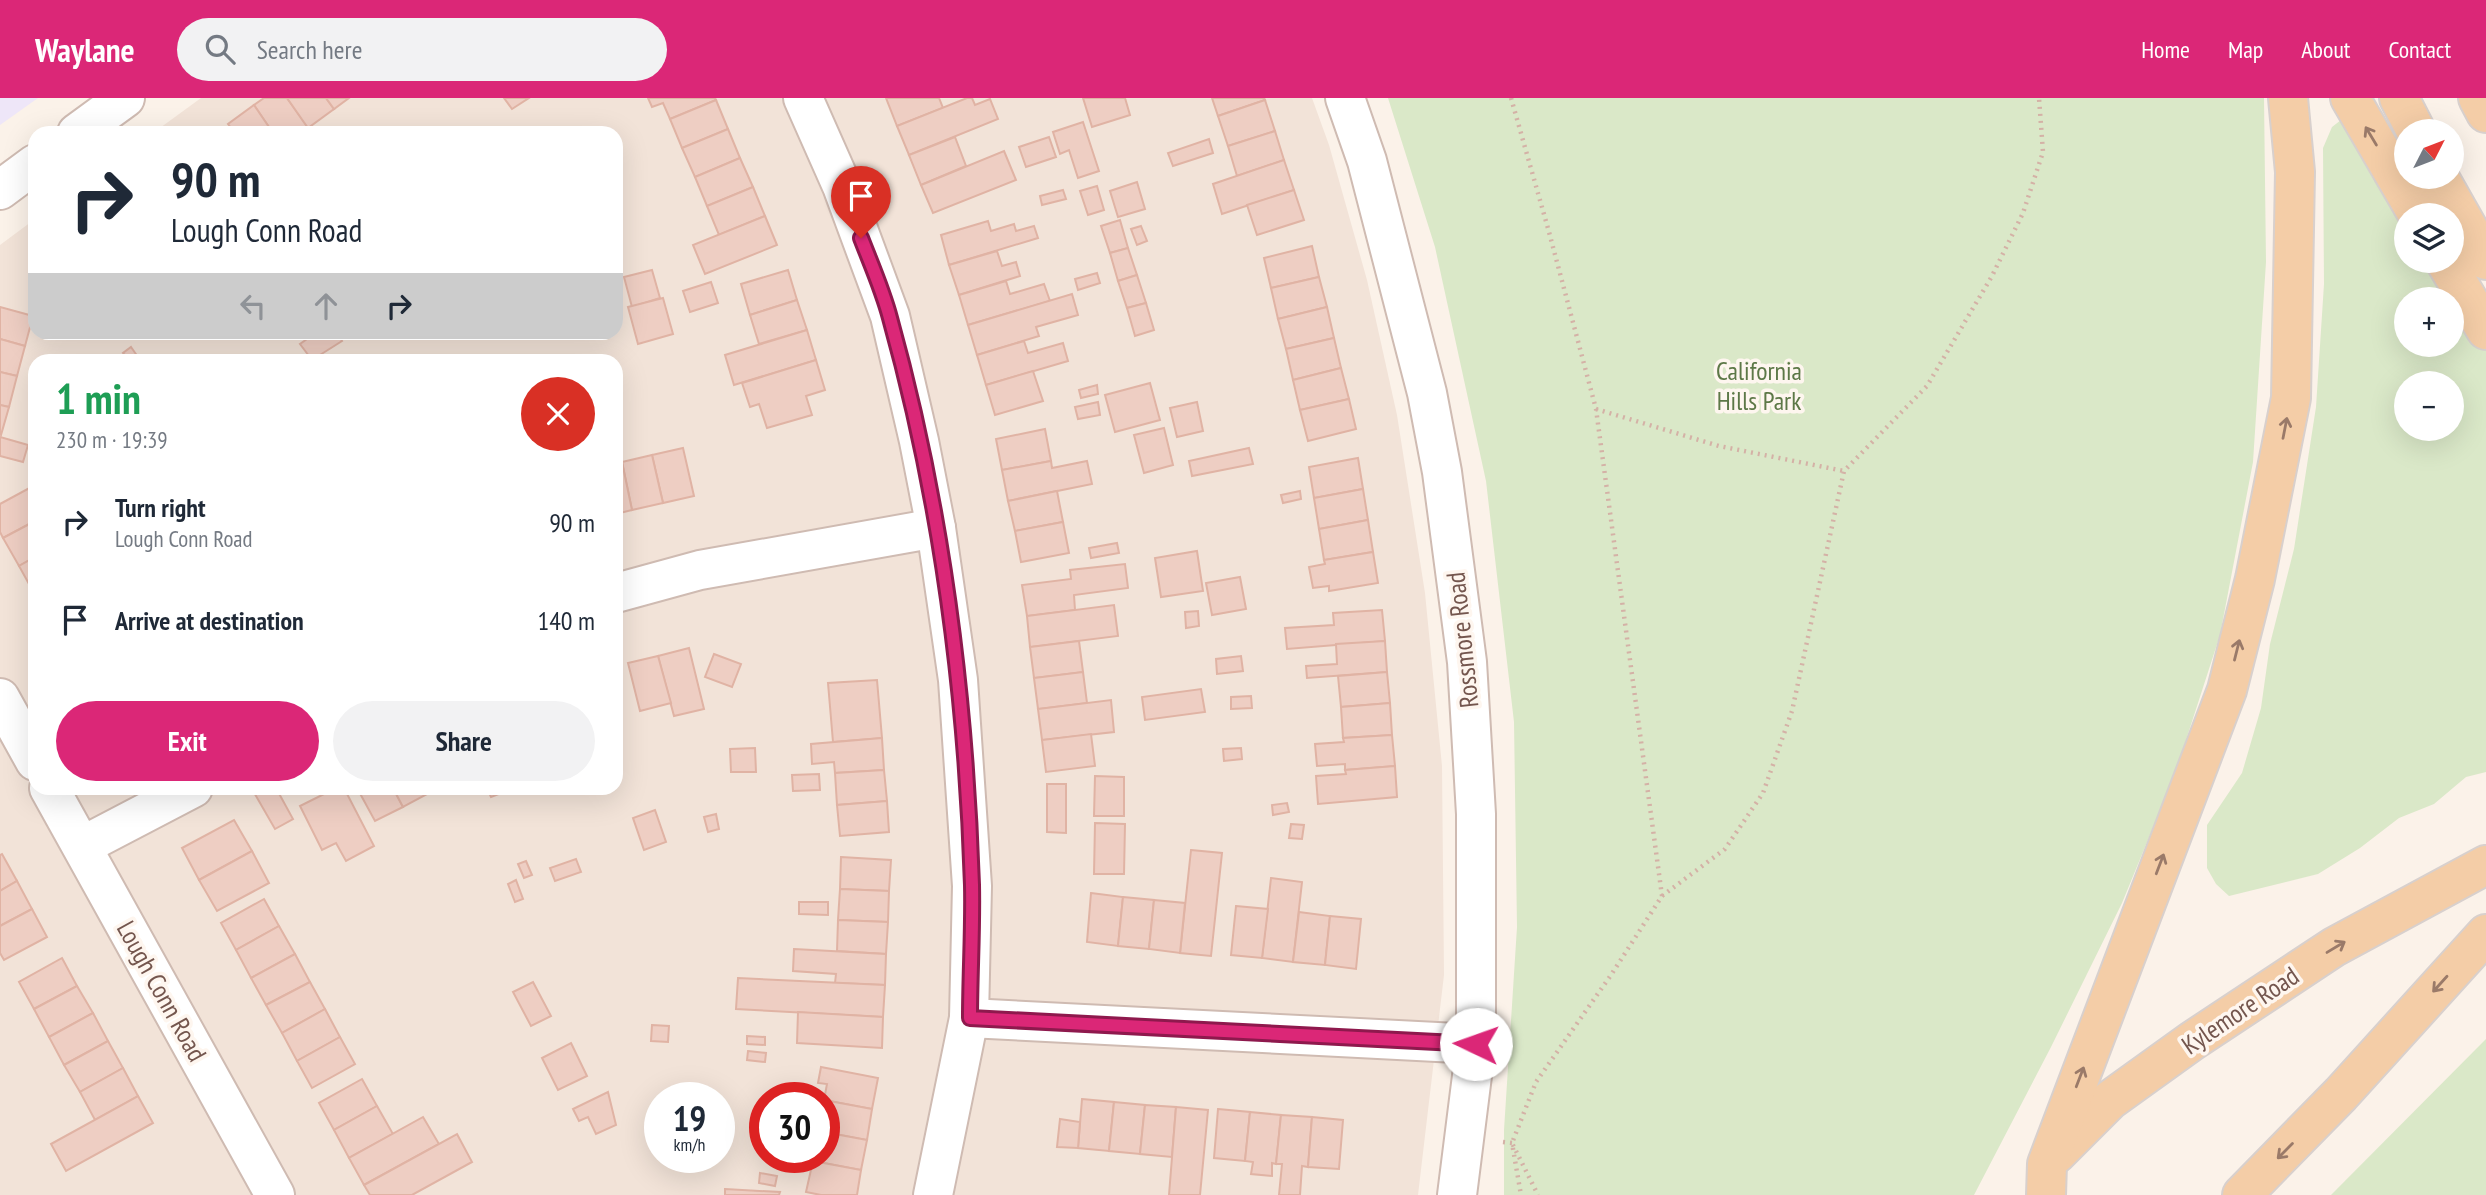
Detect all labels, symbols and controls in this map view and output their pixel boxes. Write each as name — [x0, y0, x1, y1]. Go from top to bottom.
search box — [177, 18, 667, 81]
text: Waylane — [35, 28, 135, 71]
icon: search — [201, 30, 239, 68]
text: Search here — [257, 33, 362, 66]
text: Home — [2141, 34, 2190, 65]
text: Map — [2228, 34, 2263, 65]
text: About — [2301, 34, 2350, 65]
text: Contact — [2388, 34, 2451, 65]
north arrow — [2394, 119, 2464, 189]
map controls — [2394, 119, 2464, 441]
one-way arrow — [2363, 126, 2377, 146]
text: 90 m — [171, 147, 260, 211]
icon: right — [56, 154, 147, 245]
pin — [831, 166, 891, 238]
icon: arrive — [842, 177, 880, 215]
button: layers — [2394, 203, 2464, 273]
text: Lough Conn Road — [171, 209, 362, 251]
icon: left — [234, 287, 272, 325]
icon: ahead — [307, 287, 345, 325]
icon: right — [380, 287, 418, 325]
button: + — [2394, 287, 2464, 357]
park label: California Hills Park — [1716, 354, 1802, 417]
text: 1 min — [56, 371, 141, 426]
button: − — [2394, 371, 2464, 441]
button: close — [521, 377, 595, 451]
one-way arrow — [2279, 417, 2293, 440]
text: 230 m · 19:39 — [56, 425, 168, 454]
text: Turn right — [115, 491, 206, 524]
icon: right — [56, 503, 94, 541]
text: 90 m — [549, 506, 595, 539]
text: Lough Conn Road — [115, 524, 253, 553]
street label: Rossmore Road — [1438, 571, 1486, 709]
icon: arrive — [56, 601, 94, 639]
text: Arrive at destination — [115, 604, 304, 637]
text: 140 m — [537, 604, 595, 637]
one-way arrow — [2231, 639, 2244, 662]
button: Exit — [56, 701, 319, 781]
button: Share — [333, 701, 595, 781]
one-way arrow — [2155, 854, 2168, 876]
street label: Lough Conn Road — [110, 915, 214, 1067]
one-way arrow — [2325, 940, 2345, 954]
street label: Kylemore Road — [2175, 959, 2305, 1061]
one-way arrow — [2432, 975, 2448, 993]
position arrow — [1439, 1007, 1513, 1081]
one-way arrow — [2075, 1067, 2087, 1088]
speed limit sign: 30 — [749, 1082, 840, 1173]
text: 19 — [673, 1095, 706, 1141]
text: km/h — [674, 1133, 705, 1156]
one-way arrow — [2277, 1142, 2294, 1159]

